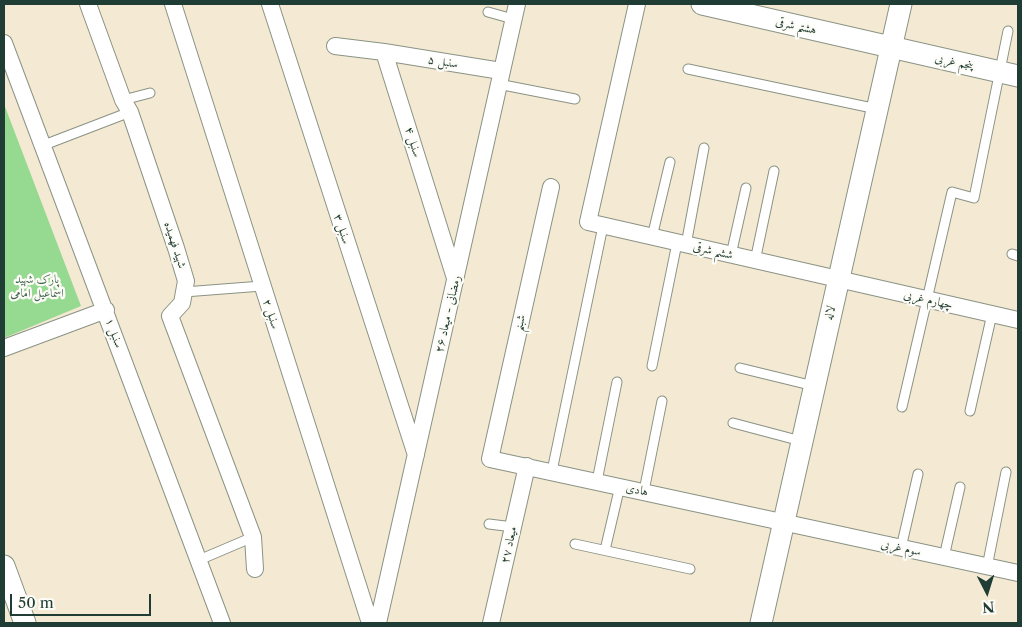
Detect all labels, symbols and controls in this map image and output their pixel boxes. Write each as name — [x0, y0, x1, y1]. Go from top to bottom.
street label: هشتم شرقی — [774, 14, 818, 38]
street label: پنجم غربی — [933, 51, 975, 73]
street label: سنبل ۵ — [427, 52, 459, 72]
street label: سنبل ۴ — [402, 125, 424, 159]
street label: سنبل ۳ — [330, 212, 354, 246]
street label: شهید فهمیده — [161, 220, 189, 270]
street label: ششم شرقی — [692, 239, 734, 263]
park label: پارک شهید اسماعیل امامی — [10, 273, 64, 301]
street label: رمضانی - میعاد ۲۶ — [432, 274, 464, 354]
street label: چهارم غربی — [902, 287, 954, 313]
street label: سنبل ۲ — [259, 297, 283, 331]
street label: لاله — [821, 304, 839, 322]
street label: شبنم — [511, 313, 529, 333]
street label: سنبل ۱ — [102, 316, 126, 350]
street label: هادی — [624, 481, 650, 499]
street label: میعاد ۲۷ — [498, 525, 520, 565]
street label: سوم غربی — [880, 537, 922, 559]
north arrow — [962, 567, 1012, 617]
scale bar — [12, 584, 154, 616]
text: 50 m — [18, 593, 54, 612]
text: N — [981, 597, 995, 616]

